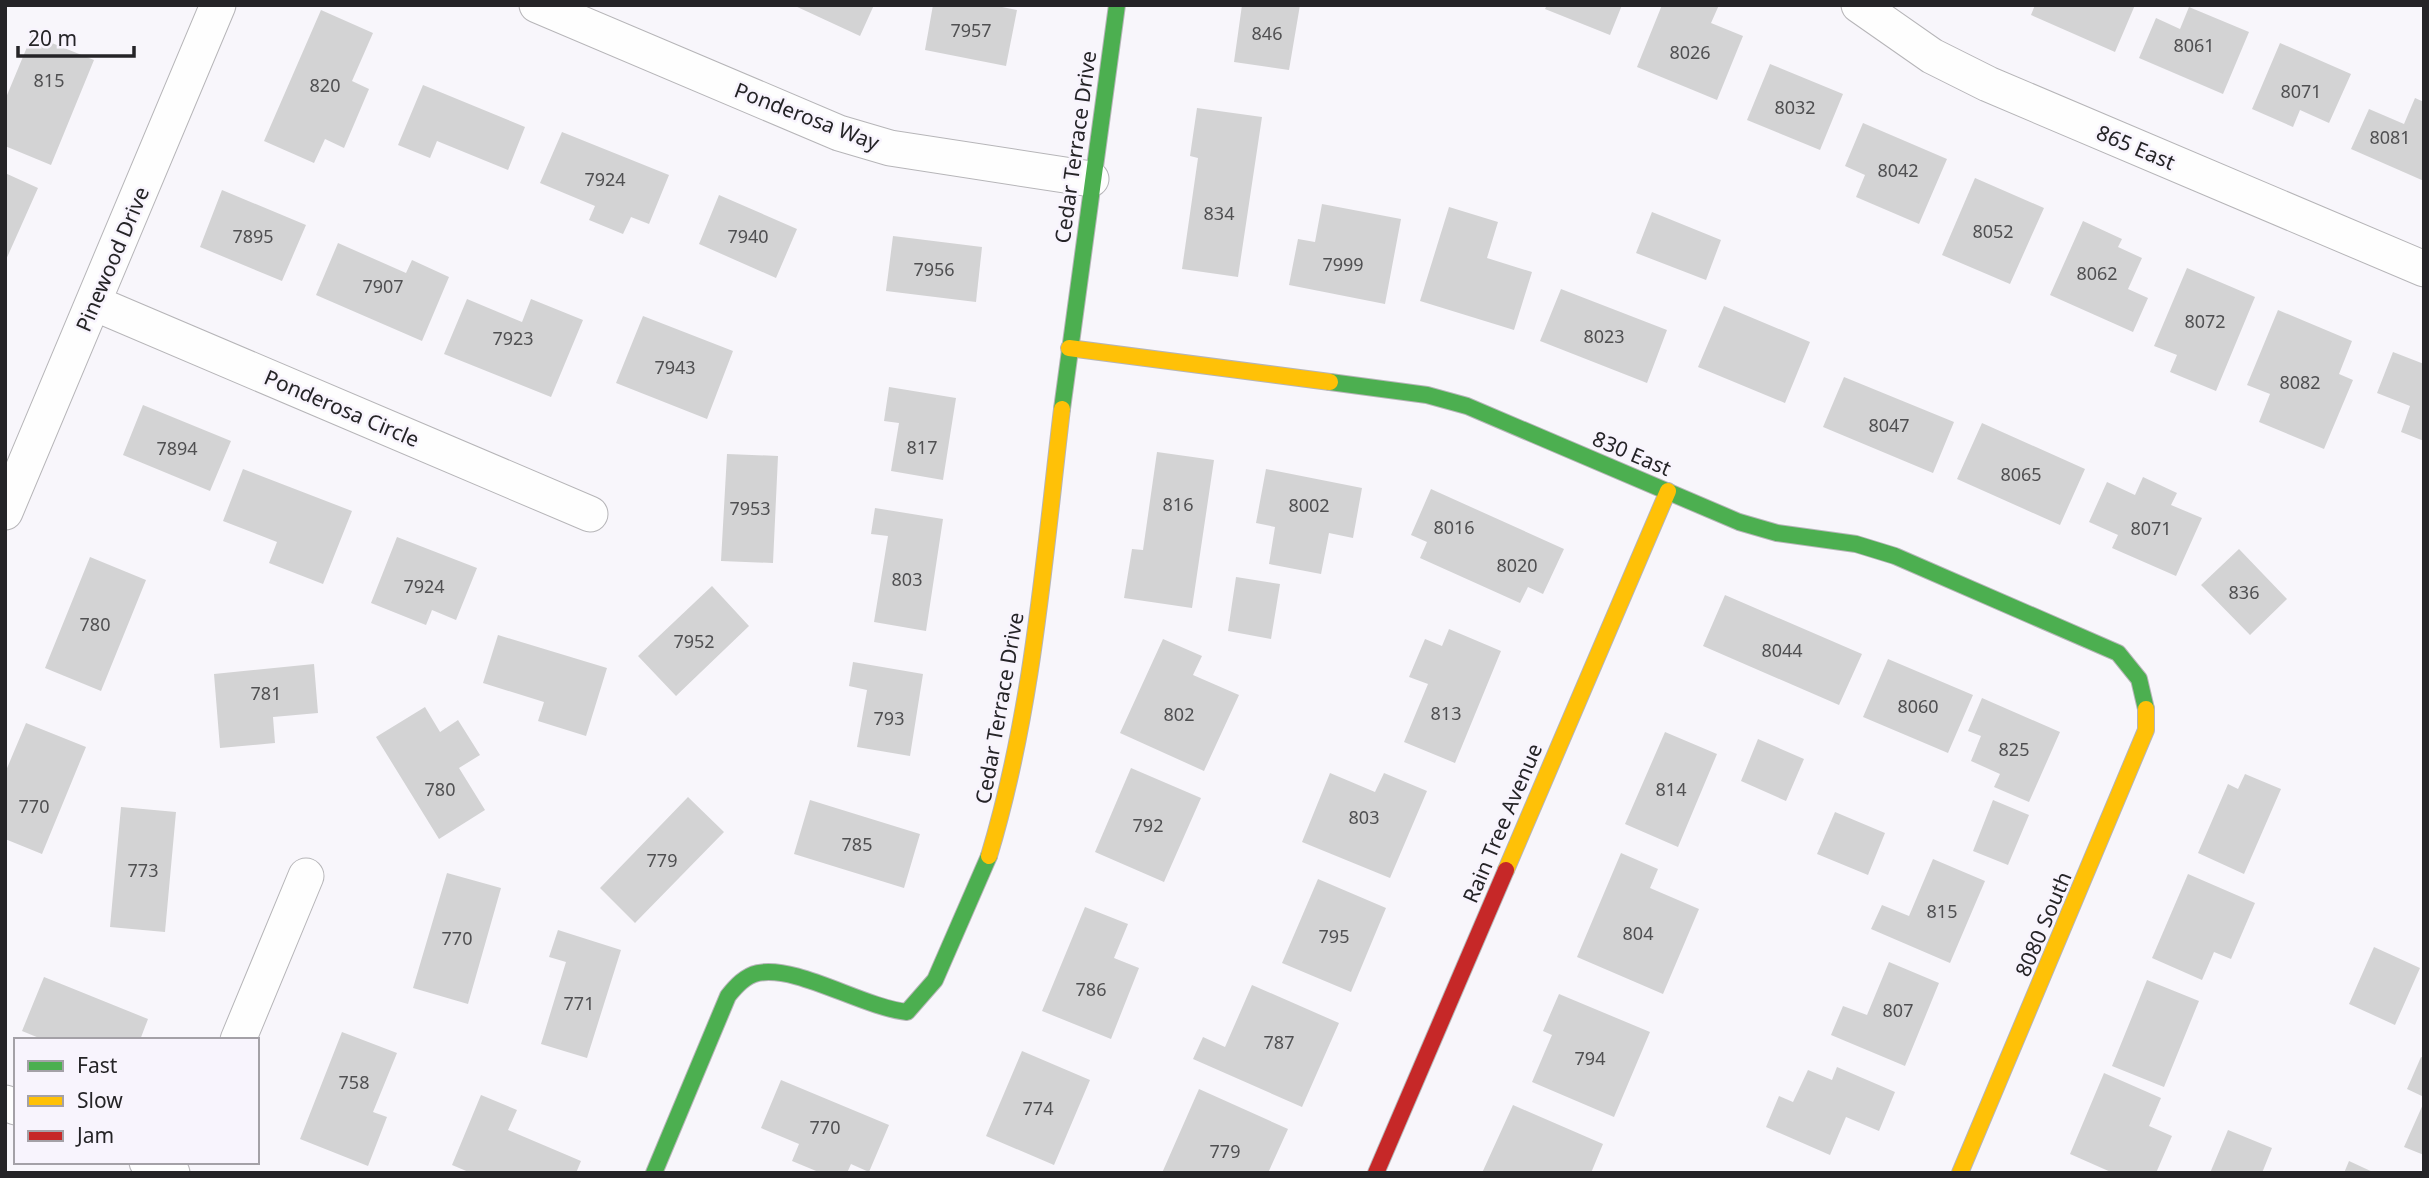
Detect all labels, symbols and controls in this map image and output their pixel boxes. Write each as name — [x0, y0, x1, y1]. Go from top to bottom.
scale bar — [18, 14, 133, 58]
house number: 7957 — [950, 18, 992, 42]
house number: 846 — [1252, 21, 1282, 45]
text: 20 m — [28, 24, 77, 52]
house number: 8061 — [2173, 33, 2215, 57]
house number: 8026 — [1669, 40, 1711, 64]
street label: Cedar Terrace Drive — [1048, 49, 1102, 245]
house number: 815 — [34, 68, 64, 92]
house number: 820 — [310, 73, 340, 97]
street label: Ponderosa Way — [731, 76, 884, 157]
house number: 8071 — [2280, 79, 2322, 103]
house number: 8032 — [1774, 95, 1816, 119]
street label: 865 East — [2093, 118, 2180, 176]
house number: 8081 — [2369, 125, 2411, 149]
house number: 8042 — [1877, 158, 1919, 182]
house number: 7924 — [584, 167, 626, 191]
street label: Pinewood Drive — [69, 182, 155, 336]
house number: 834 — [1204, 201, 1234, 225]
house number: 8052 — [1972, 219, 2014, 243]
house number: 7895 — [232, 224, 274, 248]
house number: 7940 — [727, 224, 769, 248]
house number: 7999 — [1322, 252, 1364, 276]
house number: 7956 — [913, 257, 955, 281]
house number: 8062 — [2076, 261, 2118, 285]
house number: 7907 — [362, 274, 404, 298]
house number: 8072 — [2184, 309, 2226, 333]
house number: 8023 — [1583, 324, 1625, 348]
house number: 7923 — [492, 326, 534, 350]
house number: 7943 — [654, 355, 696, 379]
street label: Ponderosa Circle — [260, 363, 424, 453]
house number: 8082 — [2279, 370, 2321, 394]
house number: 8047 — [1868, 413, 1910, 437]
street label: 830 East — [1589, 424, 1676, 482]
house number: 817 — [907, 435, 937, 459]
house number: 7894 — [156, 436, 198, 460]
house number: 8065 — [2000, 462, 2042, 486]
house number: 816 — [1163, 492, 1193, 516]
house number: 8002 — [1288, 493, 1330, 517]
house number: 7953 — [729, 496, 771, 520]
house number: 8016 — [1433, 515, 1475, 539]
house number: 8071 — [2130, 516, 2172, 540]
house number: 8020 — [1496, 553, 1538, 577]
house number: 803 — [892, 567, 922, 591]
house number: 7924 — [403, 574, 445, 598]
house number: 836 — [2229, 580, 2259, 604]
street label: Cedar Terrace Drive — [968, 610, 1030, 806]
house number: 780 — [80, 612, 110, 636]
house number: 7952 — [673, 629, 715, 653]
house number: 8044 — [1761, 638, 1803, 662]
house number: 781 — [251, 681, 281, 705]
house number: 8060 — [1897, 694, 1939, 718]
house number: 813 — [1431, 701, 1461, 725]
house number: 802 — [1164, 702, 1194, 726]
house number: 793 — [874, 706, 904, 730]
house number: 825 — [1999, 737, 2029, 761]
street label: Rain Tree Avenue — [1456, 739, 1548, 907]
house number: 780 — [425, 777, 455, 801]
house number: 814 — [1656, 777, 1686, 801]
house number: 770 — [19, 794, 49, 818]
house number: 803 — [1349, 805, 1379, 829]
house number: 792 — [1133, 813, 1163, 837]
house number: 785 — [842, 832, 872, 856]
house number: 779 — [647, 848, 677, 872]
house number: 773 — [128, 858, 158, 882]
street label: 8080 South — [2008, 867, 2078, 981]
house number: 815 — [1927, 899, 1957, 923]
house number: 804 — [1623, 921, 1653, 945]
house number: 795 — [1319, 924, 1349, 948]
house number: 770 — [442, 926, 472, 950]
house number: 786 — [1076, 977, 1106, 1001]
house number: 771 — [564, 991, 594, 1015]
house number: 807 — [1883, 998, 1913, 1022]
house number: 787 — [1264, 1030, 1294, 1054]
legend — [14, 1038, 259, 1164]
house number: 794 — [1575, 1046, 1605, 1070]
text: Fast — [77, 1051, 118, 1079]
house number: 758 — [339, 1070, 369, 1094]
text: Slow — [77, 1086, 123, 1114]
house number: 774 — [1023, 1096, 1053, 1120]
house number: 770 — [810, 1115, 840, 1139]
text: Jam — [75, 1121, 114, 1149]
house number: 779 — [1210, 1139, 1240, 1163]

